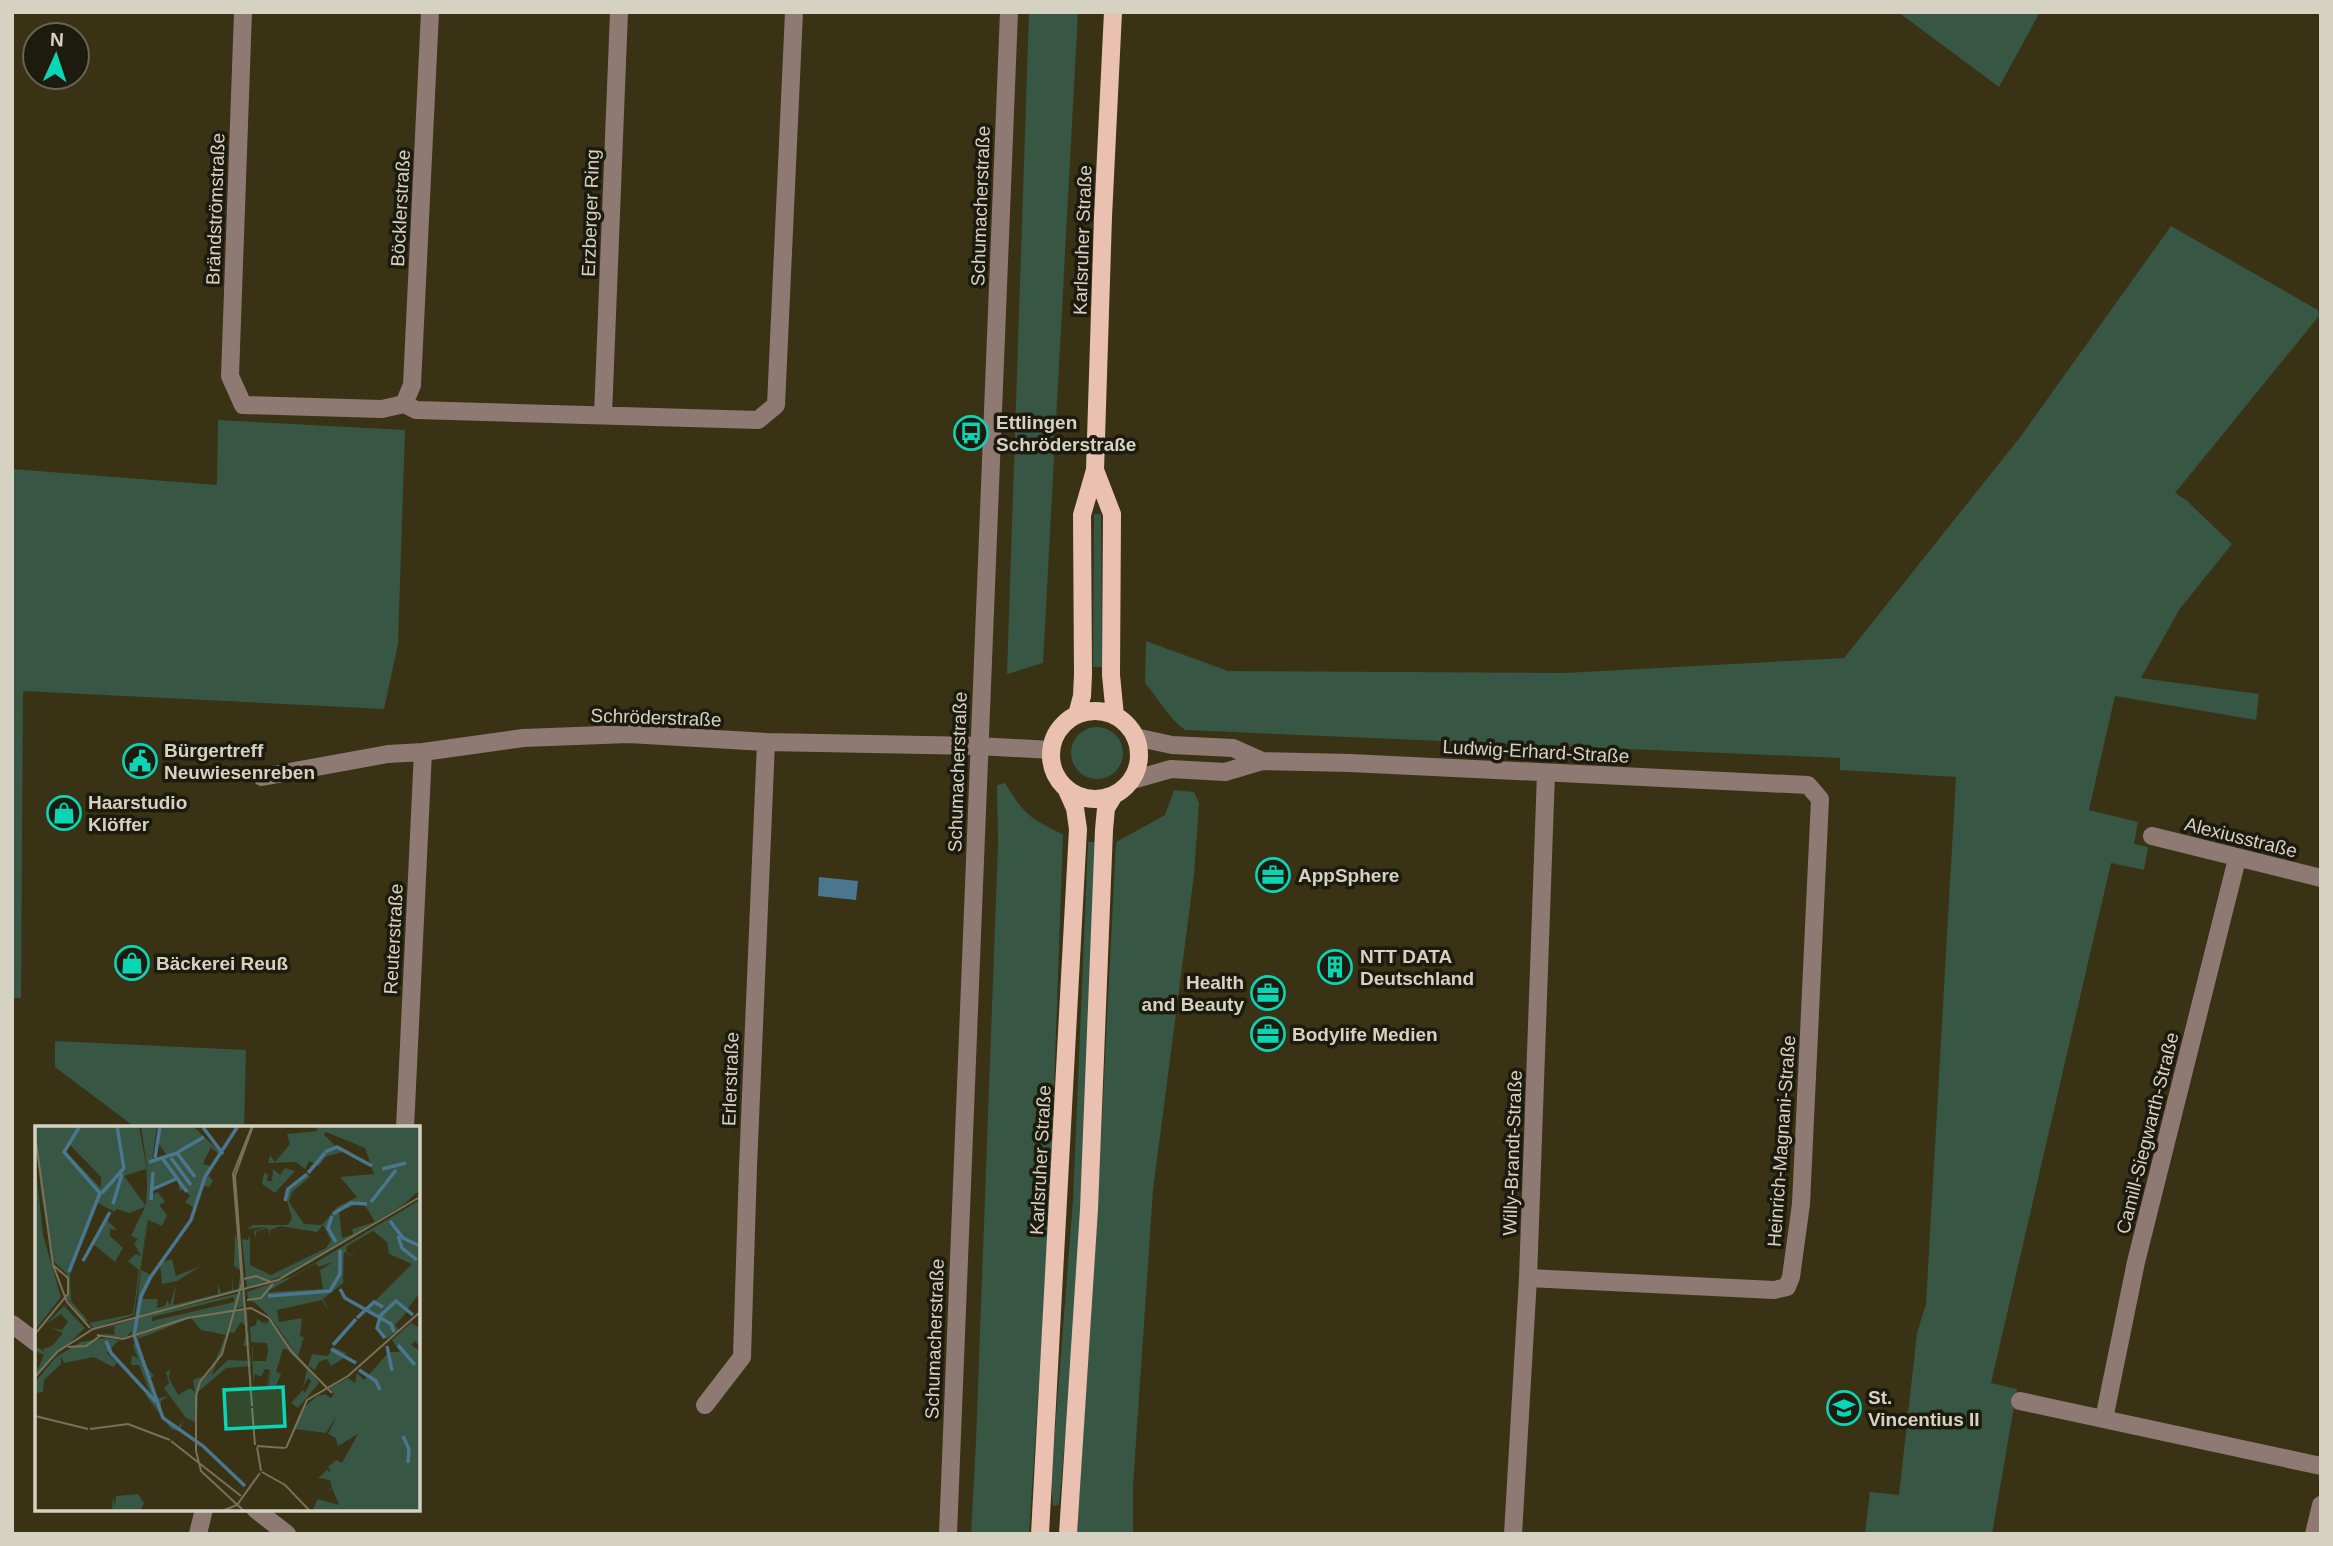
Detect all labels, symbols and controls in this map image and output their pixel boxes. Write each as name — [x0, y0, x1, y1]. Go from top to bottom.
north arrow — [21, 21, 91, 91]
text: N — [49, 29, 64, 50]
street label: Schumacherstraße — [967, 125, 994, 287]
street label: Brändströmstraße — [202, 133, 229, 285]
street label: Böcklerstraße — [387, 149, 414, 267]
street label: Erzberger Ring — [578, 149, 603, 277]
street label: Karlsruher Straße — [1069, 165, 1096, 315]
place label: Ettlingen Schröderstraße — [996, 412, 1136, 455]
bus stop icon: Ettlingen Schröderstraße — [952, 414, 990, 452]
street label: Schumacherstraße — [944, 691, 971, 853]
street label: Schröderstraße — [590, 705, 722, 730]
street label: Ludwig-Erhard-Straße — [1442, 736, 1630, 767]
place label: Bürgertreff Neuwiesenreben — [164, 740, 315, 783]
public building icon: Bürgertreff Neuwiesenreben — [121, 742, 159, 780]
place label: Haarstudio Klöffer — [88, 792, 187, 835]
shop icon: Haarstudio Klöffer — [45, 794, 83, 832]
street label: Alexiusstraße — [2182, 813, 2299, 862]
office icon: AppSphere — [1254, 856, 1292, 894]
place label: AppSphere — [1298, 865, 1399, 886]
street label: Reuterstraße — [380, 883, 407, 995]
shop icon: Bäckerei Reuß — [113, 944, 151, 982]
place label: NTT DATA Deutschland — [1360, 946, 1474, 989]
building icon: NTT DATA Deutschland — [1316, 948, 1354, 986]
place label: Bäckerei Reuß — [156, 953, 288, 974]
place label: Health and Beauty — [1142, 972, 1244, 1015]
office icon: Health and Beauty — [1249, 974, 1287, 1012]
office icon: Bodylife Medien — [1249, 1015, 1287, 1053]
place label: Bodylife Medien — [1292, 1024, 1438, 1045]
street label: Camill-Siegwarth-Straße — [2112, 1030, 2183, 1236]
street label: Erlerstraße — [718, 1032, 743, 1126]
street label: Heinrich-Magnani-Straße — [1764, 1034, 1799, 1248]
street label: Willy-Brandt-Straße — [1499, 1070, 1526, 1236]
street label: Karlsruher Straße — [1026, 1085, 1055, 1235]
inset map — [35, 1126, 420, 1511]
street label: Schumacherstraße — [921, 1258, 948, 1420]
place label: St. Vincentius II — [1868, 1387, 1980, 1430]
school or university icon: St. Vincentius II — [1825, 1389, 1863, 1427]

